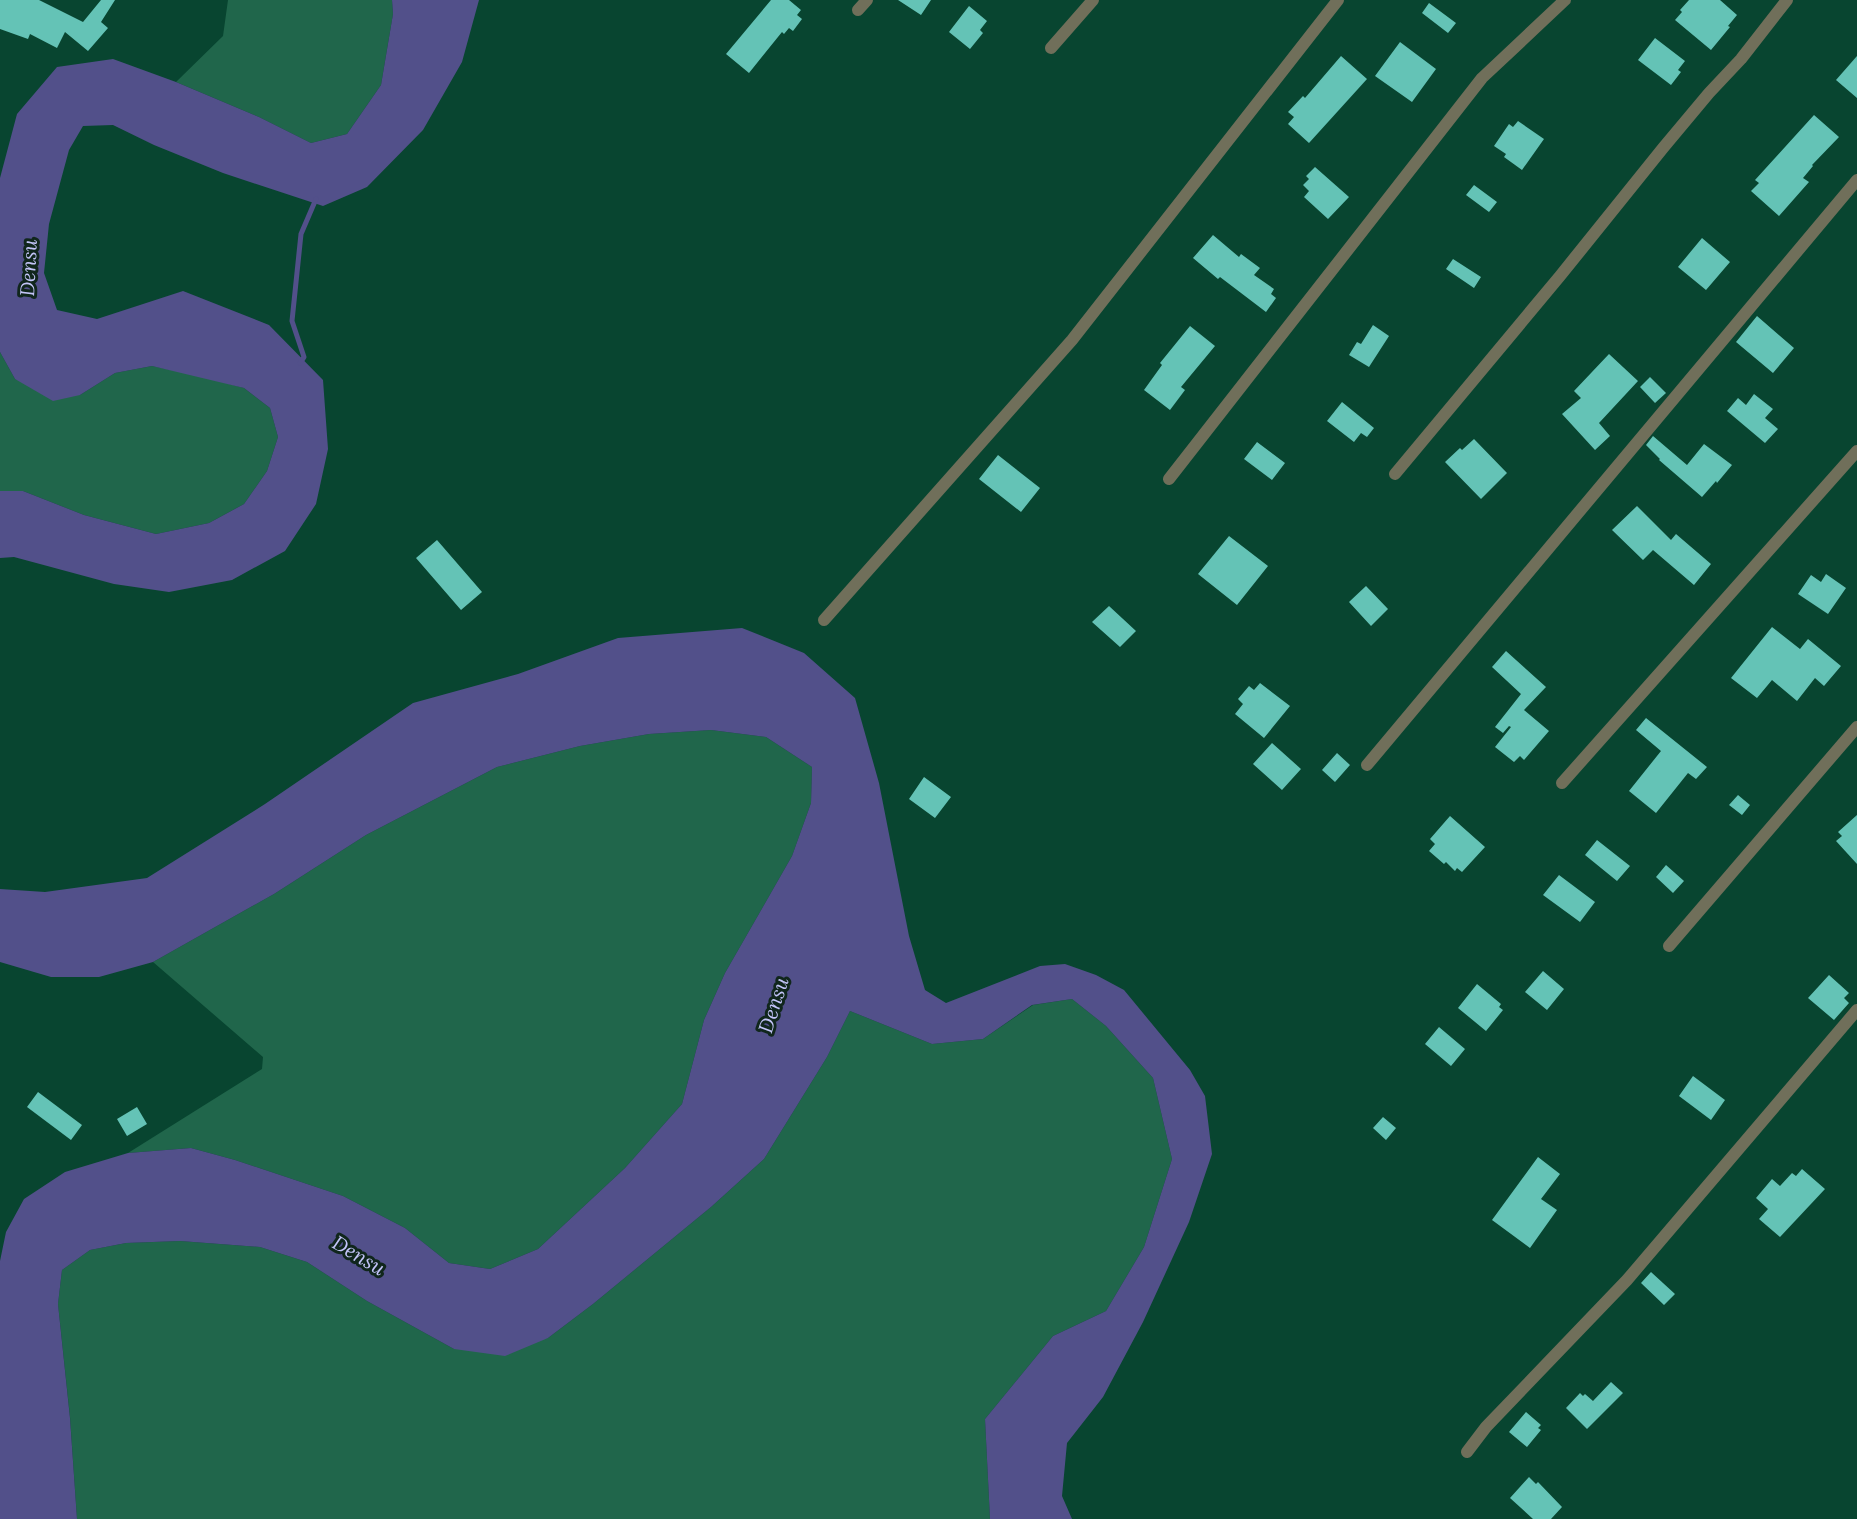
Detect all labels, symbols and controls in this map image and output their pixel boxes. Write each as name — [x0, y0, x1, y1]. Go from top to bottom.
water label: Densu — [14, 239, 42, 297]
water label: Densu — [752, 974, 794, 1036]
water label: Densu — [328, 1230, 390, 1280]

